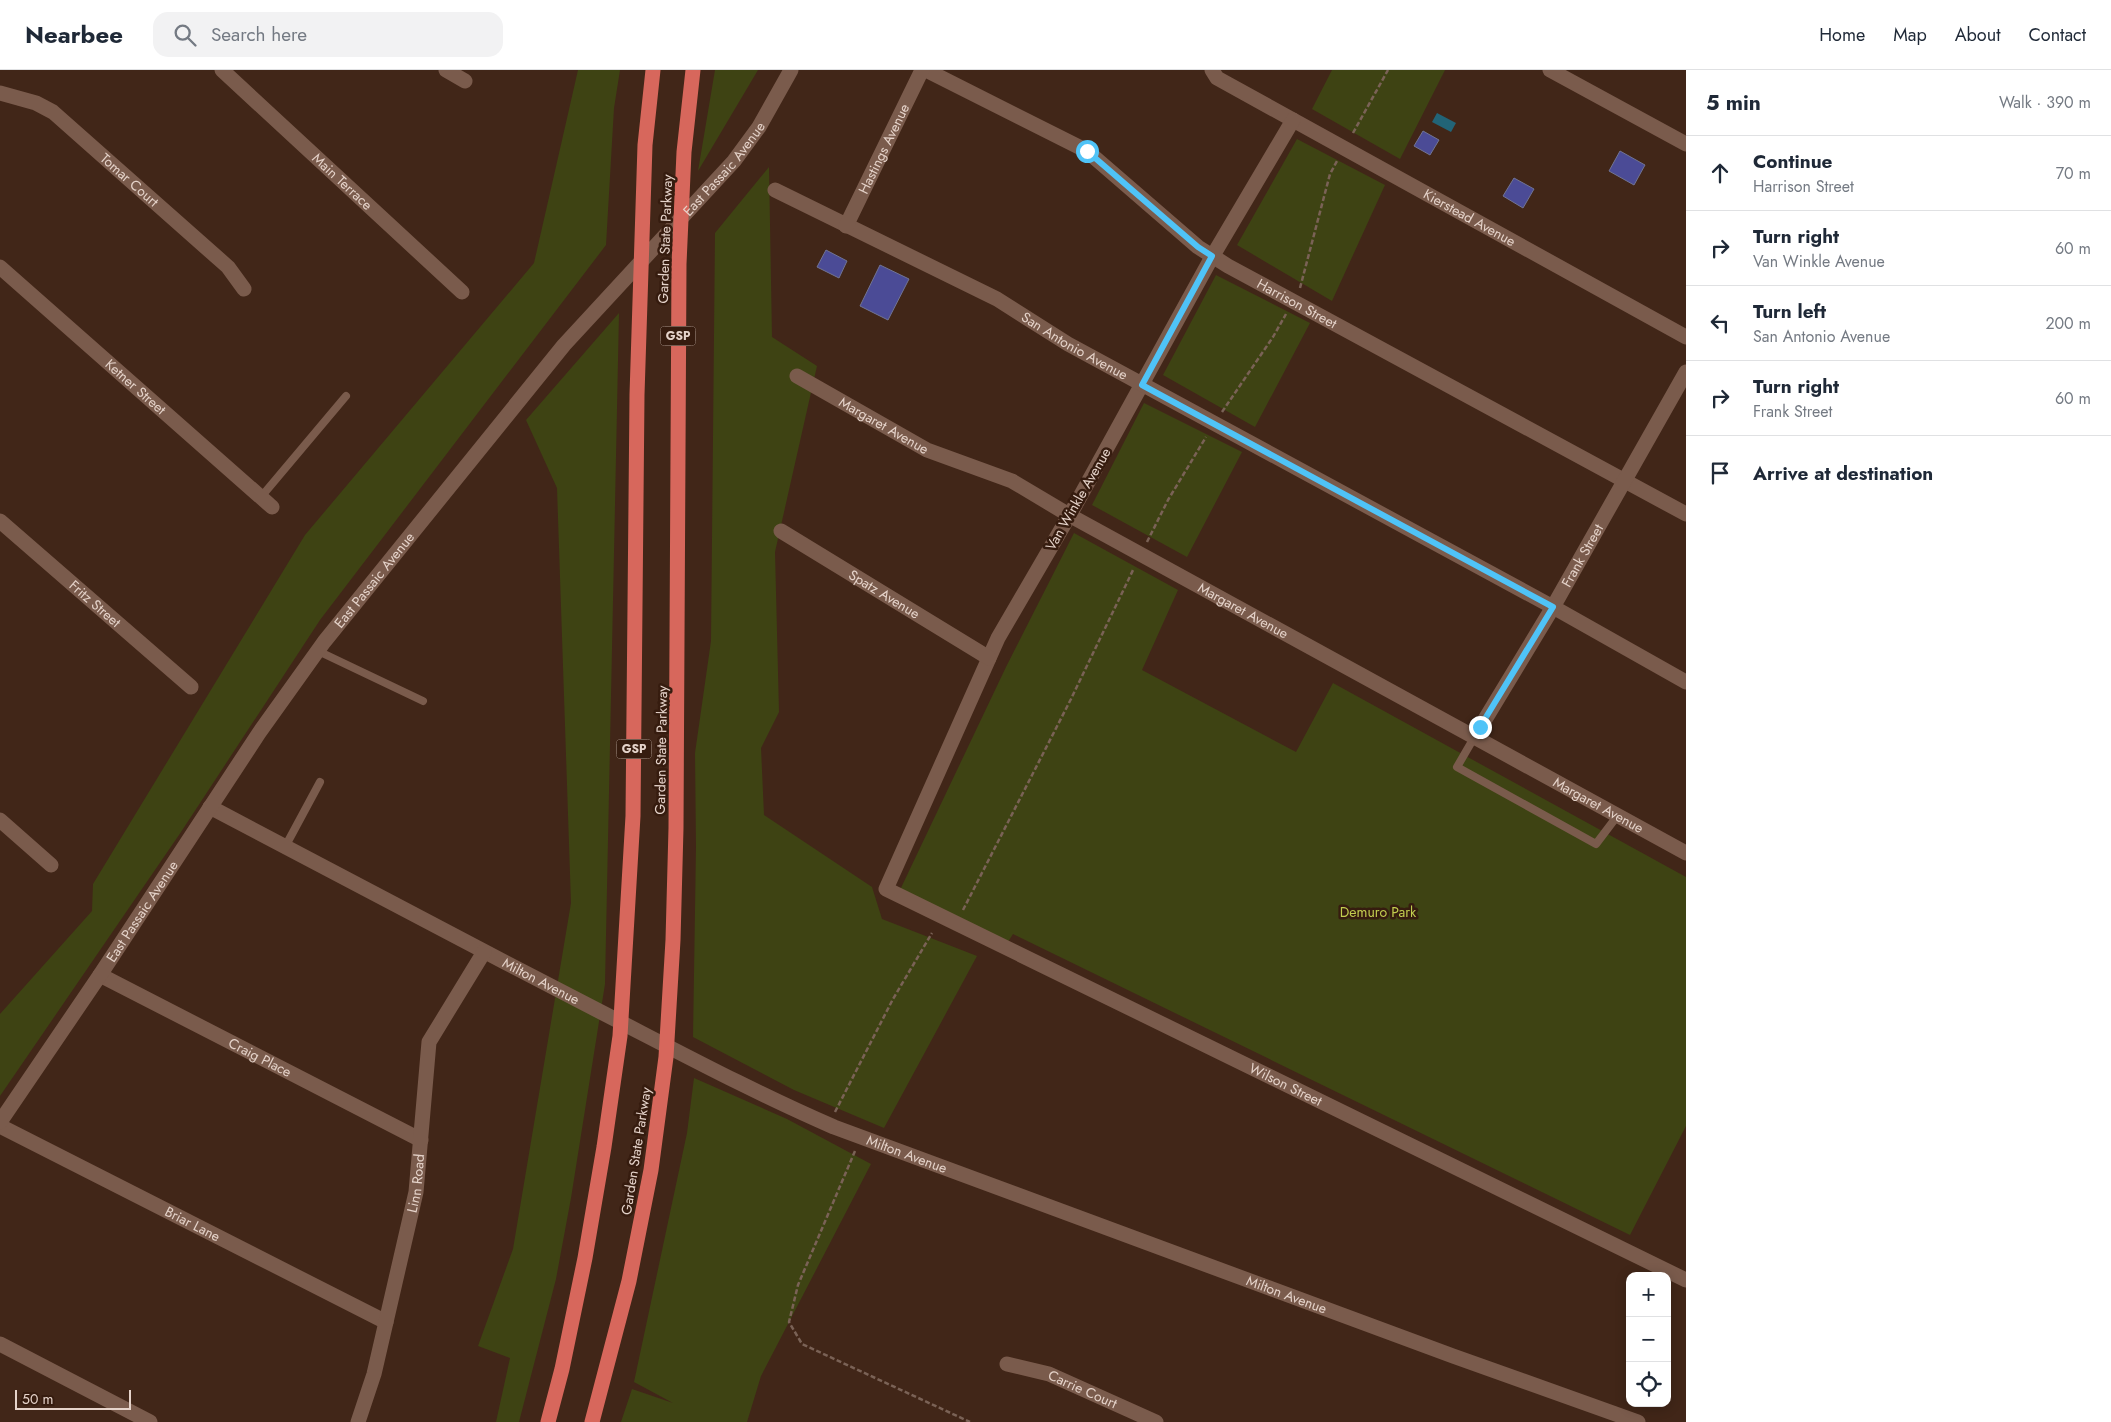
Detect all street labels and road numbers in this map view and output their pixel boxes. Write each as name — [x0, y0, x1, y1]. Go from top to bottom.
street label: Hastings Avenue — [853, 100, 914, 197]
street label: East Passaic Avenue — [678, 118, 770, 220]
street label: Tomar Court — [96, 148, 164, 212]
street label: Main Terrace — [308, 148, 377, 214]
street label: Garden State Parkway — [653, 173, 677, 304]
street label: Kierstead Avenue — [1420, 184, 1519, 251]
street label: Harrison Street — [1253, 274, 1341, 334]
street label: San Antonio Avenue — [1018, 307, 1131, 385]
road number: GSP — [660, 326, 696, 346]
street label: Ketner Street — [101, 354, 171, 420]
street label: Margaret Avenue — [835, 392, 932, 459]
street label: Van Winkle Avenue — [1040, 444, 1116, 554]
street label: Frank Street — [1556, 520, 1608, 591]
street label: East Passaic Avenue — [329, 528, 419, 632]
street label: Spatz Avenue — [845, 565, 924, 623]
street label: Fritz Street — [65, 576, 126, 632]
street label: Margaret Avenue — [1194, 578, 1292, 643]
street label: Garden State Parkway — [650, 684, 672, 815]
road number: GSP — [616, 740, 652, 759]
street label: Margaret Avenue — [1549, 772, 1647, 838]
street label: East Passaic Avenue — [101, 857, 183, 966]
street label: Milton Avenue — [499, 953, 583, 1009]
street label: Craig Place — [225, 1033, 295, 1082]
street label: Wilson Street — [1246, 1058, 1326, 1111]
street label: Garden State Parkway — [616, 1085, 656, 1216]
street label: Milton Avenue — [864, 1130, 950, 1178]
street label: Linn Road — [402, 1153, 429, 1215]
street label: Briar Lane — [161, 1201, 224, 1246]
street label: Milton Avenue — [1244, 1270, 1330, 1318]
street label: Carrie Court — [1045, 1365, 1121, 1414]

